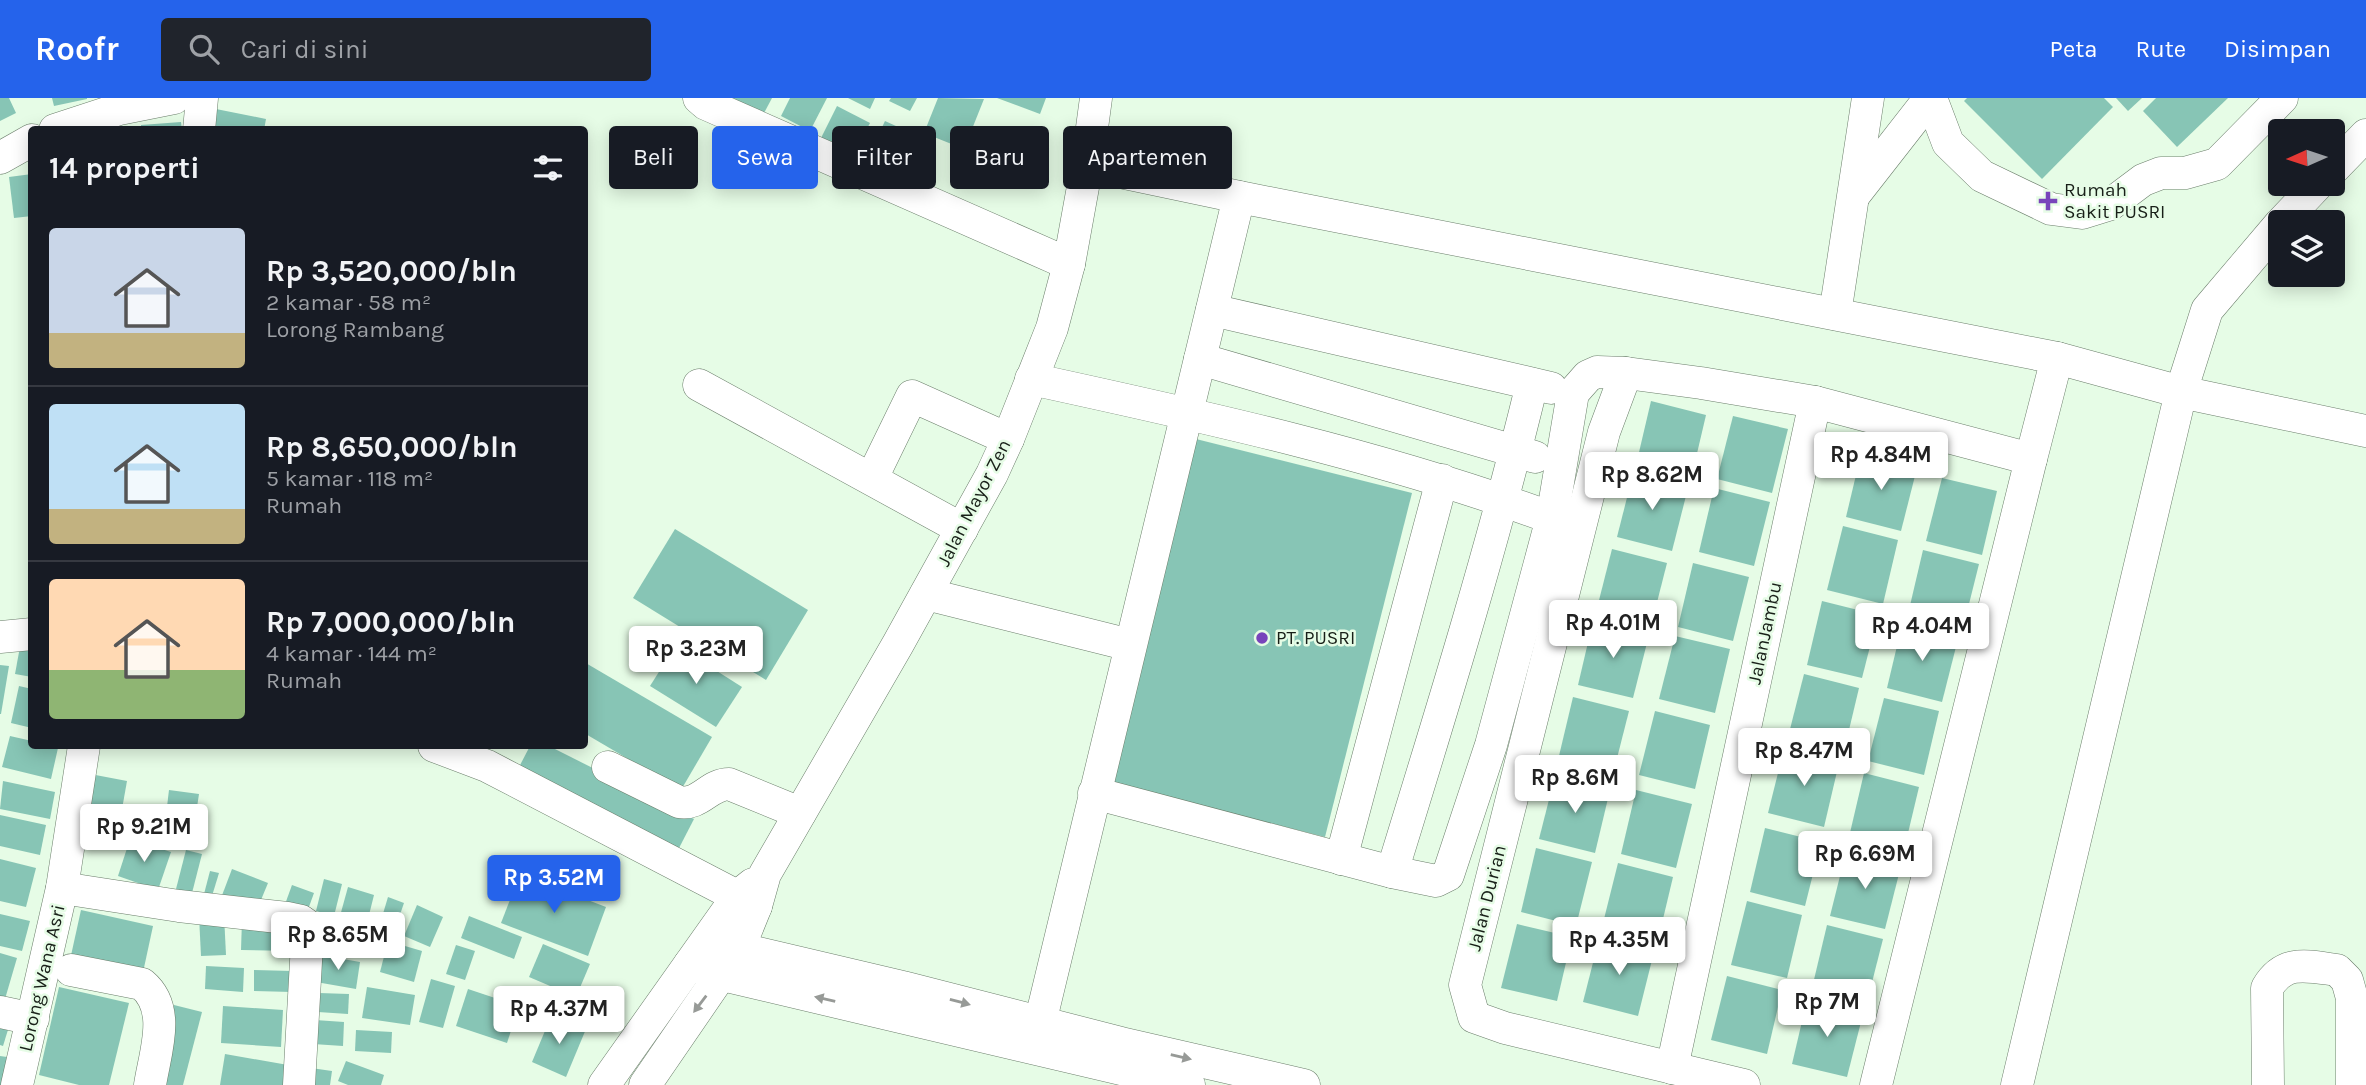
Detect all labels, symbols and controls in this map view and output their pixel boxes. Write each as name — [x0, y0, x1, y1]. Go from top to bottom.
search box — [161, 18, 651, 81]
text: Roofr — [35, 30, 119, 68]
icon: search — [185, 30, 223, 68]
text: Cari di sini — [241, 34, 368, 65]
text: Peta — [2050, 35, 2097, 63]
text: Rute — [2135, 35, 2186, 63]
text: Disimpan — [2224, 35, 2331, 63]
north arrow — [2268, 119, 2345, 196]
map controls — [2268, 119, 2345, 287]
chip: Beli — [609, 126, 698, 189]
chip: Sewa — [712, 126, 818, 189]
chip: Filter — [832, 126, 936, 189]
chip: Baru — [950, 126, 1049, 189]
chip: Apartemen — [1063, 126, 1232, 189]
icon: filters — [529, 149, 567, 187]
text: 14 properti — [49, 150, 200, 186]
place label: Rumah Sakit PUSRI — [2064, 179, 2165, 223]
marker: Rumah Sakit PUSRI — [2038, 191, 2058, 211]
button: layers — [2268, 210, 2345, 287]
text: Rp 3,520,000/bln — [266, 253, 517, 289]
icon: home — [105, 256, 189, 340]
text: 2 kamar · 58 m² — [266, 289, 431, 316]
text: Lorong Rambang — [266, 316, 444, 343]
text: Rp 8,650,000/bln — [266, 429, 518, 465]
icon: home — [105, 432, 189, 516]
pin: Rp 4.84M — [1809, 432, 1953, 492]
street label: Jalan Mayor Zen — [933, 436, 1015, 570]
text: Rp 4.84M — [1830, 441, 1932, 468]
pin: Rp 8.62M — [1580, 452, 1724, 512]
text: Rp 8.62M — [1601, 461, 1703, 488]
text: 5 kamar · 118 m² — [266, 465, 433, 492]
text: Rumah — [266, 492, 342, 519]
street label: JalanJambu — [1743, 580, 1787, 686]
pin: Rp 4.01M — [1541, 601, 1685, 660]
pin: Rp 4.04M — [1850, 603, 1994, 663]
text: Rp 7,000,000/bln — [266, 604, 516, 640]
icon: home — [105, 607, 189, 691]
text: Rp 4.01M — [1565, 609, 1661, 636]
text: Rp 4.04M — [1871, 612, 1973, 639]
pin: Rp 3.23M — [624, 626, 768, 686]
place label: PT. PUSRI — [1276, 627, 1355, 649]
marker: PT. PUSRI — [1254, 630, 1270, 646]
text: Rp 3.23M — [645, 635, 747, 662]
text: 4 kamar · 144 m² — [266, 640, 437, 667]
text: Rumah — [266, 667, 342, 694]
pin: Rp 8.47M — [1732, 728, 1876, 788]
text: Rp 8.47M — [1754, 737, 1854, 764]
pin: Rp 8.6M — [1510, 756, 1640, 815]
text: Rp 8.6M — [1531, 764, 1619, 791]
pin: Rp 9.21M — [72, 804, 216, 864]
text: Rp 9.21M — [96, 813, 192, 840]
pin: Rp 6.69M — [1793, 832, 1937, 891]
text: Rp 6.69M — [1814, 840, 1916, 867]
street label: Jalan Durian — [1463, 843, 1511, 953]
pin: Rp 3.52M — [482, 856, 626, 915]
text: Rp 3.52M — [503, 864, 605, 891]
street label: Lorong Wana Asri — [14, 902, 70, 1054]
pin: Rp 8.65M — [266, 912, 410, 972]
pin: Rp 4.35M — [1547, 918, 1691, 977]
text: Rp 8.65M — [287, 921, 389, 948]
text: Rp 4.35M — [1568, 926, 1670, 953]
pin: Rp 7M — [1778, 979, 1876, 1039]
pin: Rp 4.37M — [487, 986, 631, 1046]
text: Rp 7M — [1794, 988, 1860, 1015]
one-way arrow — [814, 994, 836, 1005]
text: Rp 4.37M — [509, 995, 609, 1022]
one-way arrow — [694, 995, 708, 1013]
one-way arrow — [949, 997, 971, 1008]
one-way arrow — [1170, 1051, 1192, 1062]

